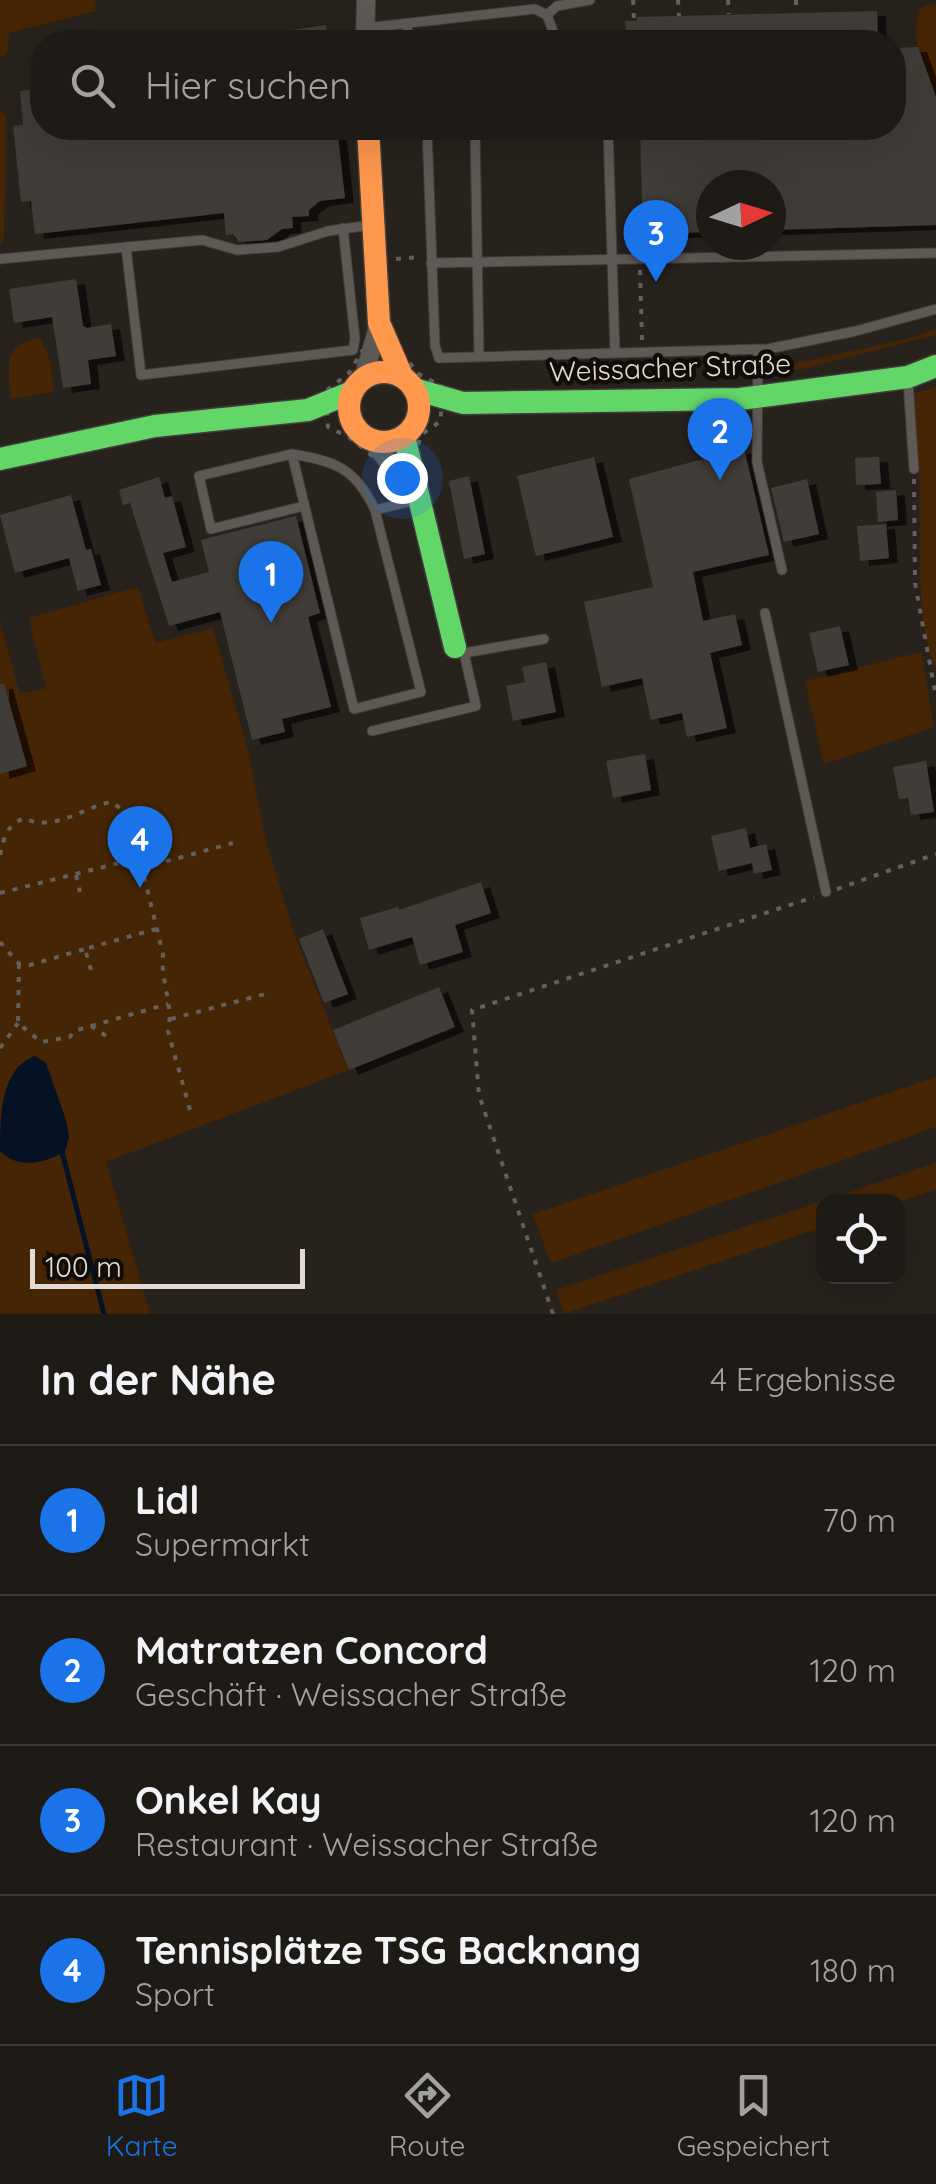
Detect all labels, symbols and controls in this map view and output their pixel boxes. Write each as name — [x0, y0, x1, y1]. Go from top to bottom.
search box — [30, 30, 906, 140]
icon: search — [65, 58, 120, 113]
text: Hier suchen — [145, 61, 351, 109]
north arrow — [696, 170, 786, 260]
pin: 3 — [624, 200, 688, 282]
street label: Weissacher Straße — [548, 345, 792, 389]
pin: 2 — [688, 398, 752, 480]
your location — [377, 453, 428, 504]
pin: 1 — [238, 540, 304, 623]
pin: 4 — [108, 806, 172, 888]
map controls — [816, 1194, 906, 1284]
button: locate — [816, 1194, 906, 1284]
scale bar — [30, 1244, 305, 1288]
text: 100 m — [45, 1249, 122, 1284]
text: In der Nähe — [40, 1353, 276, 1406]
text: 4 Ergebnisse — [710, 1359, 896, 1399]
text: Lidl — [135, 1476, 199, 1524]
text: 1 — [66, 1500, 79, 1540]
text: 70 m — [823, 1500, 896, 1540]
text: Supermarkt — [135, 1524, 310, 1564]
text: Matratzen Concord — [135, 1626, 488, 1674]
text: 2 — [63, 1650, 82, 1690]
text: 120 m — [809, 1650, 896, 1690]
text: Geschäft · Weissacher Straße — [135, 1674, 567, 1714]
text: Onkel Kay — [135, 1776, 322, 1824]
text: 3 — [64, 1800, 81, 1840]
text: 120 m — [809, 1800, 896, 1840]
text: Restaurant · Weissacher Straße — [135, 1824, 598, 1864]
text: Tennisplätze TSG Backnang — [135, 1926, 641, 1974]
text: 4 — [63, 1950, 82, 1990]
text: 180 m — [810, 1950, 896, 1990]
text: Sport — [135, 1974, 215, 2014]
tab: Karte — [106, 2068, 177, 2163]
tab: Route — [389, 2068, 465, 2163]
tab: Gespeichert — [677, 2068, 830, 2163]

